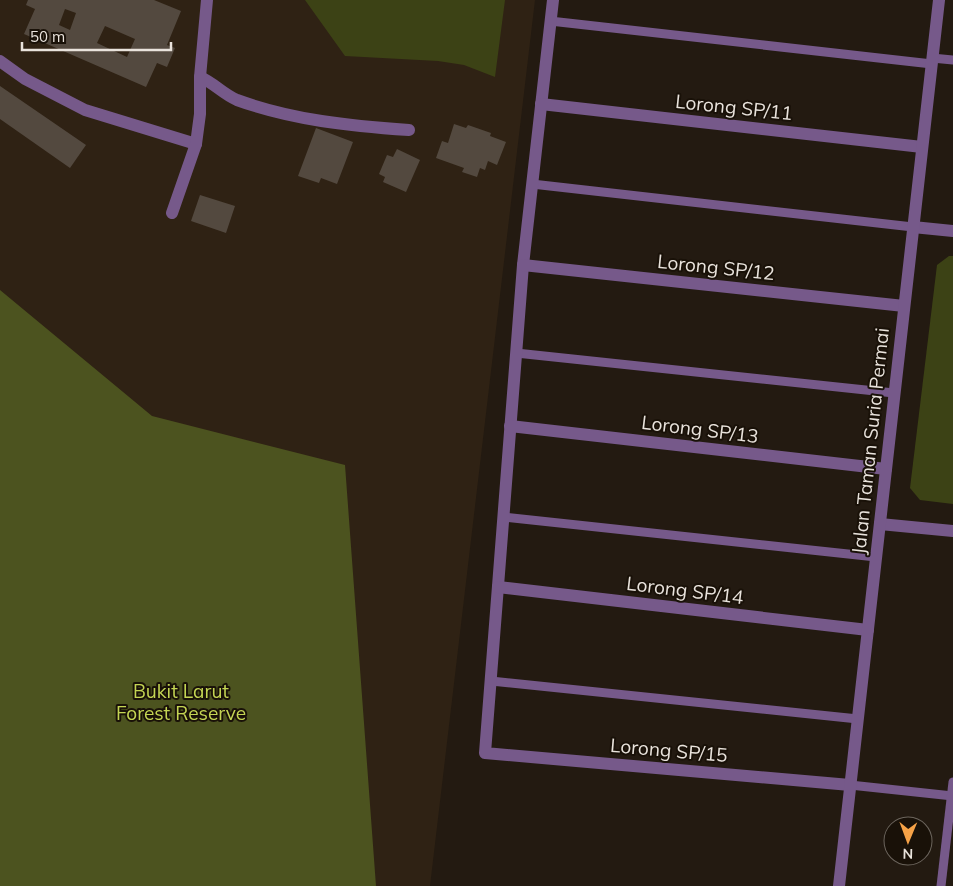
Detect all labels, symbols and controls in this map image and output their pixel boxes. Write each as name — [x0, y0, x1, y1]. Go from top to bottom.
scale bar — [22, 20, 171, 52]
text: 50 m — [30, 27, 65, 46]
street label: Lorong SP/11 — [674, 89, 794, 125]
street label: Lorong SP/12 — [656, 249, 776, 285]
street label: Jalan Taman Suria Permai — [846, 327, 894, 555]
street label: Lorong SP/13 — [640, 410, 760, 448]
street label: Lorong SP/14 — [625, 571, 745, 609]
park label: Bukit Larut Forest Reserve — [116, 679, 246, 725]
street label: Lorong SP/15 — [609, 733, 729, 767]
north arrow — [883, 816, 933, 866]
text: N — [902, 845, 913, 863]

